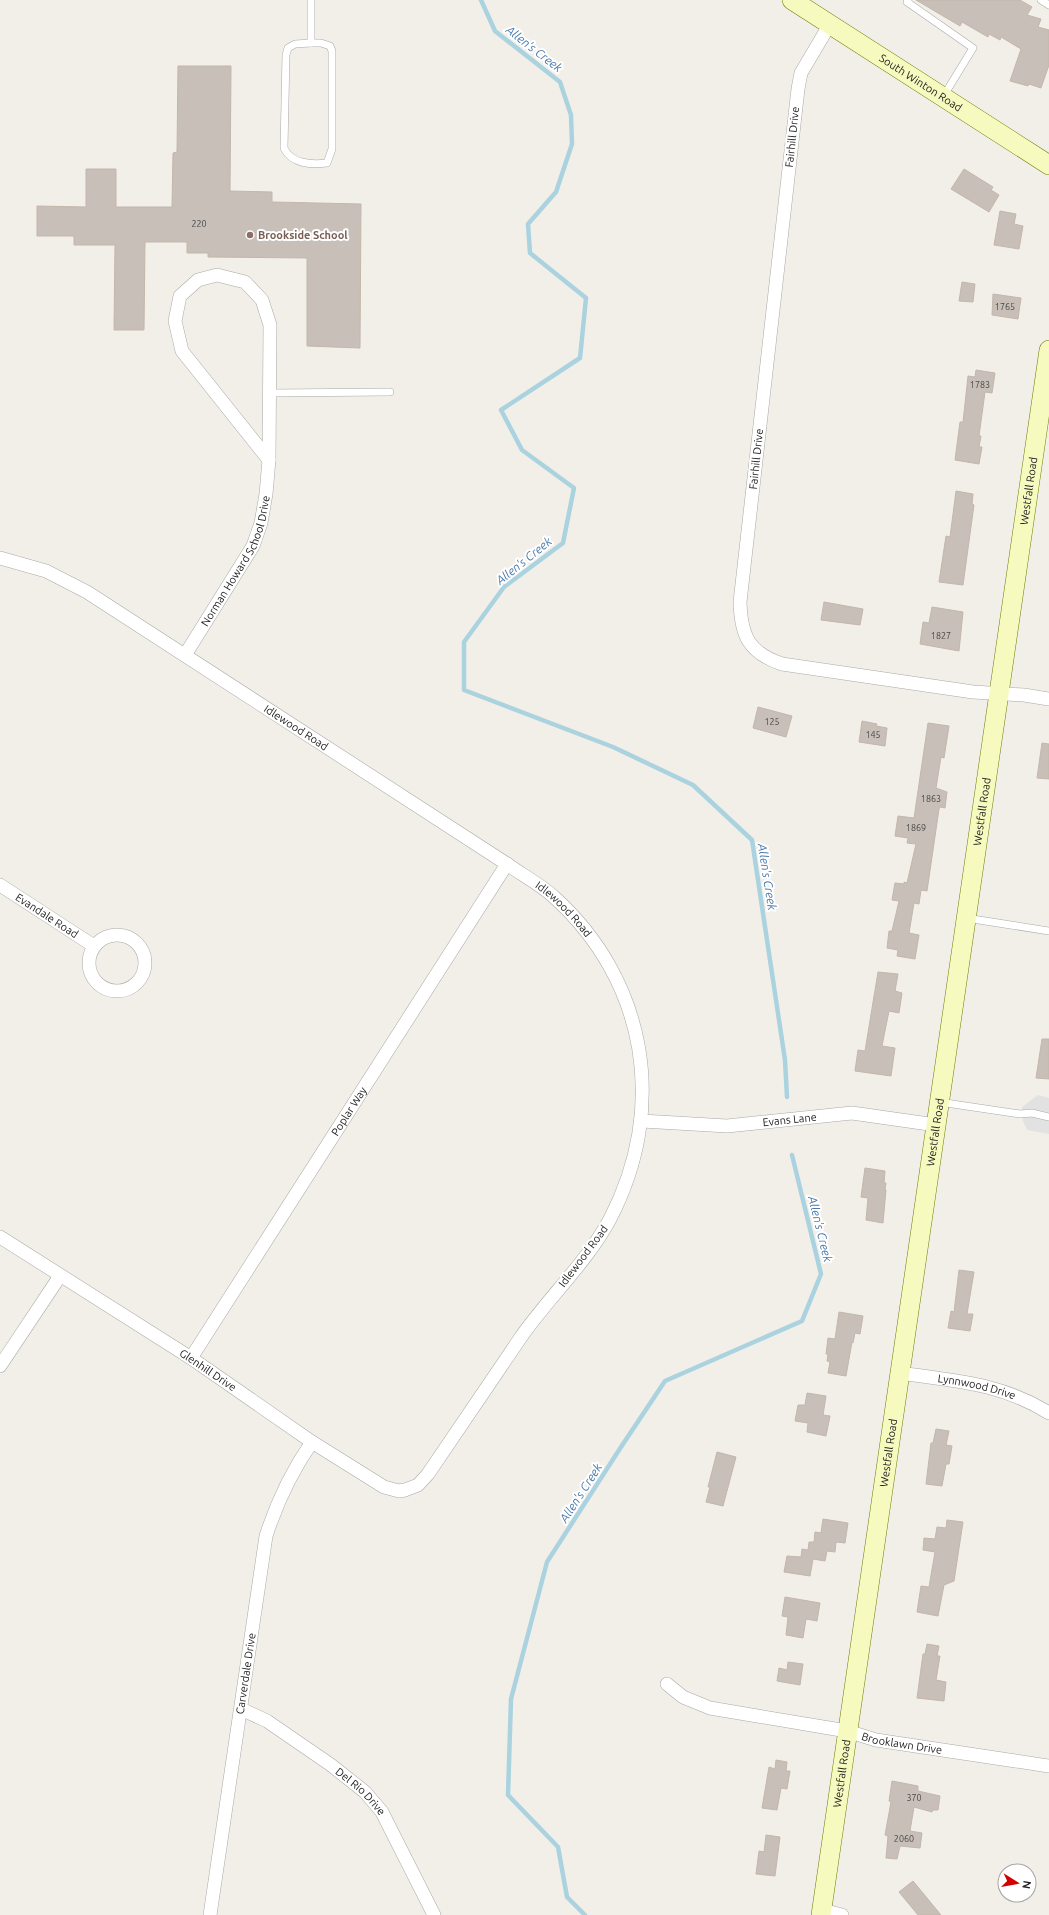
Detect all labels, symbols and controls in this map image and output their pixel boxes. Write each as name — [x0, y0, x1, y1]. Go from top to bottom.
water label: Allen's Creek — [503, 22, 565, 75]
street label: South Winton Road — [877, 52, 964, 114]
street label: Fairhill Drive — [783, 106, 801, 168]
house number: 220 — [191, 219, 207, 229]
place label: Brookside School — [258, 229, 348, 241]
marker: Brookside School — [245, 230, 255, 240]
house number: 1765 — [995, 302, 1015, 312]
house number: 1783 — [970, 380, 990, 390]
street label: Fairhill Drive — [747, 428, 765, 490]
street label: Westfall Road — [1018, 456, 1039, 526]
street label: Norman Howard School Drive — [199, 495, 272, 628]
water label: Allen's Creek — [493, 534, 555, 587]
house number: 1827 — [931, 631, 951, 641]
street label: Idlewood Road — [262, 702, 330, 753]
house number: 125 — [764, 717, 780, 727]
house number: 145 — [865, 730, 881, 740]
street label: Westfall Road — [971, 777, 993, 847]
house number: 1863 — [921, 794, 941, 804]
house number: 1869 — [906, 823, 926, 833]
water label: Allen's Creek — [756, 842, 779, 912]
street label: Idlewood Road — [533, 879, 594, 939]
street label: Evandale Road — [13, 891, 81, 940]
street label: Poplar Way — [329, 1084, 369, 1138]
street label: Westfall Road — [924, 1097, 946, 1167]
street label: Evans Lane — [762, 1111, 817, 1128]
water label: Allen's Creek — [806, 1194, 835, 1264]
street label: Idlewood Road — [556, 1223, 610, 1289]
street label: Glenhill Drive — [177, 1347, 239, 1393]
street label: Lynnwood Drive — [937, 1372, 1017, 1402]
street label: Westfall Road — [877, 1418, 899, 1488]
water label: Allen's Creek — [556, 1460, 605, 1525]
street label: Carverdale Drive — [234, 1632, 258, 1715]
street label: Brooklawn Drive — [860, 1730, 943, 1756]
street label: Westfall Road — [831, 1739, 853, 1808]
street label: Del Rio Drive — [333, 1765, 388, 1817]
house number: 370 — [906, 1793, 922, 1803]
house number: 2060 — [894, 1834, 914, 1844]
north arrow — [997, 1863, 1037, 1903]
text: N — [1020, 1880, 1033, 1890]

